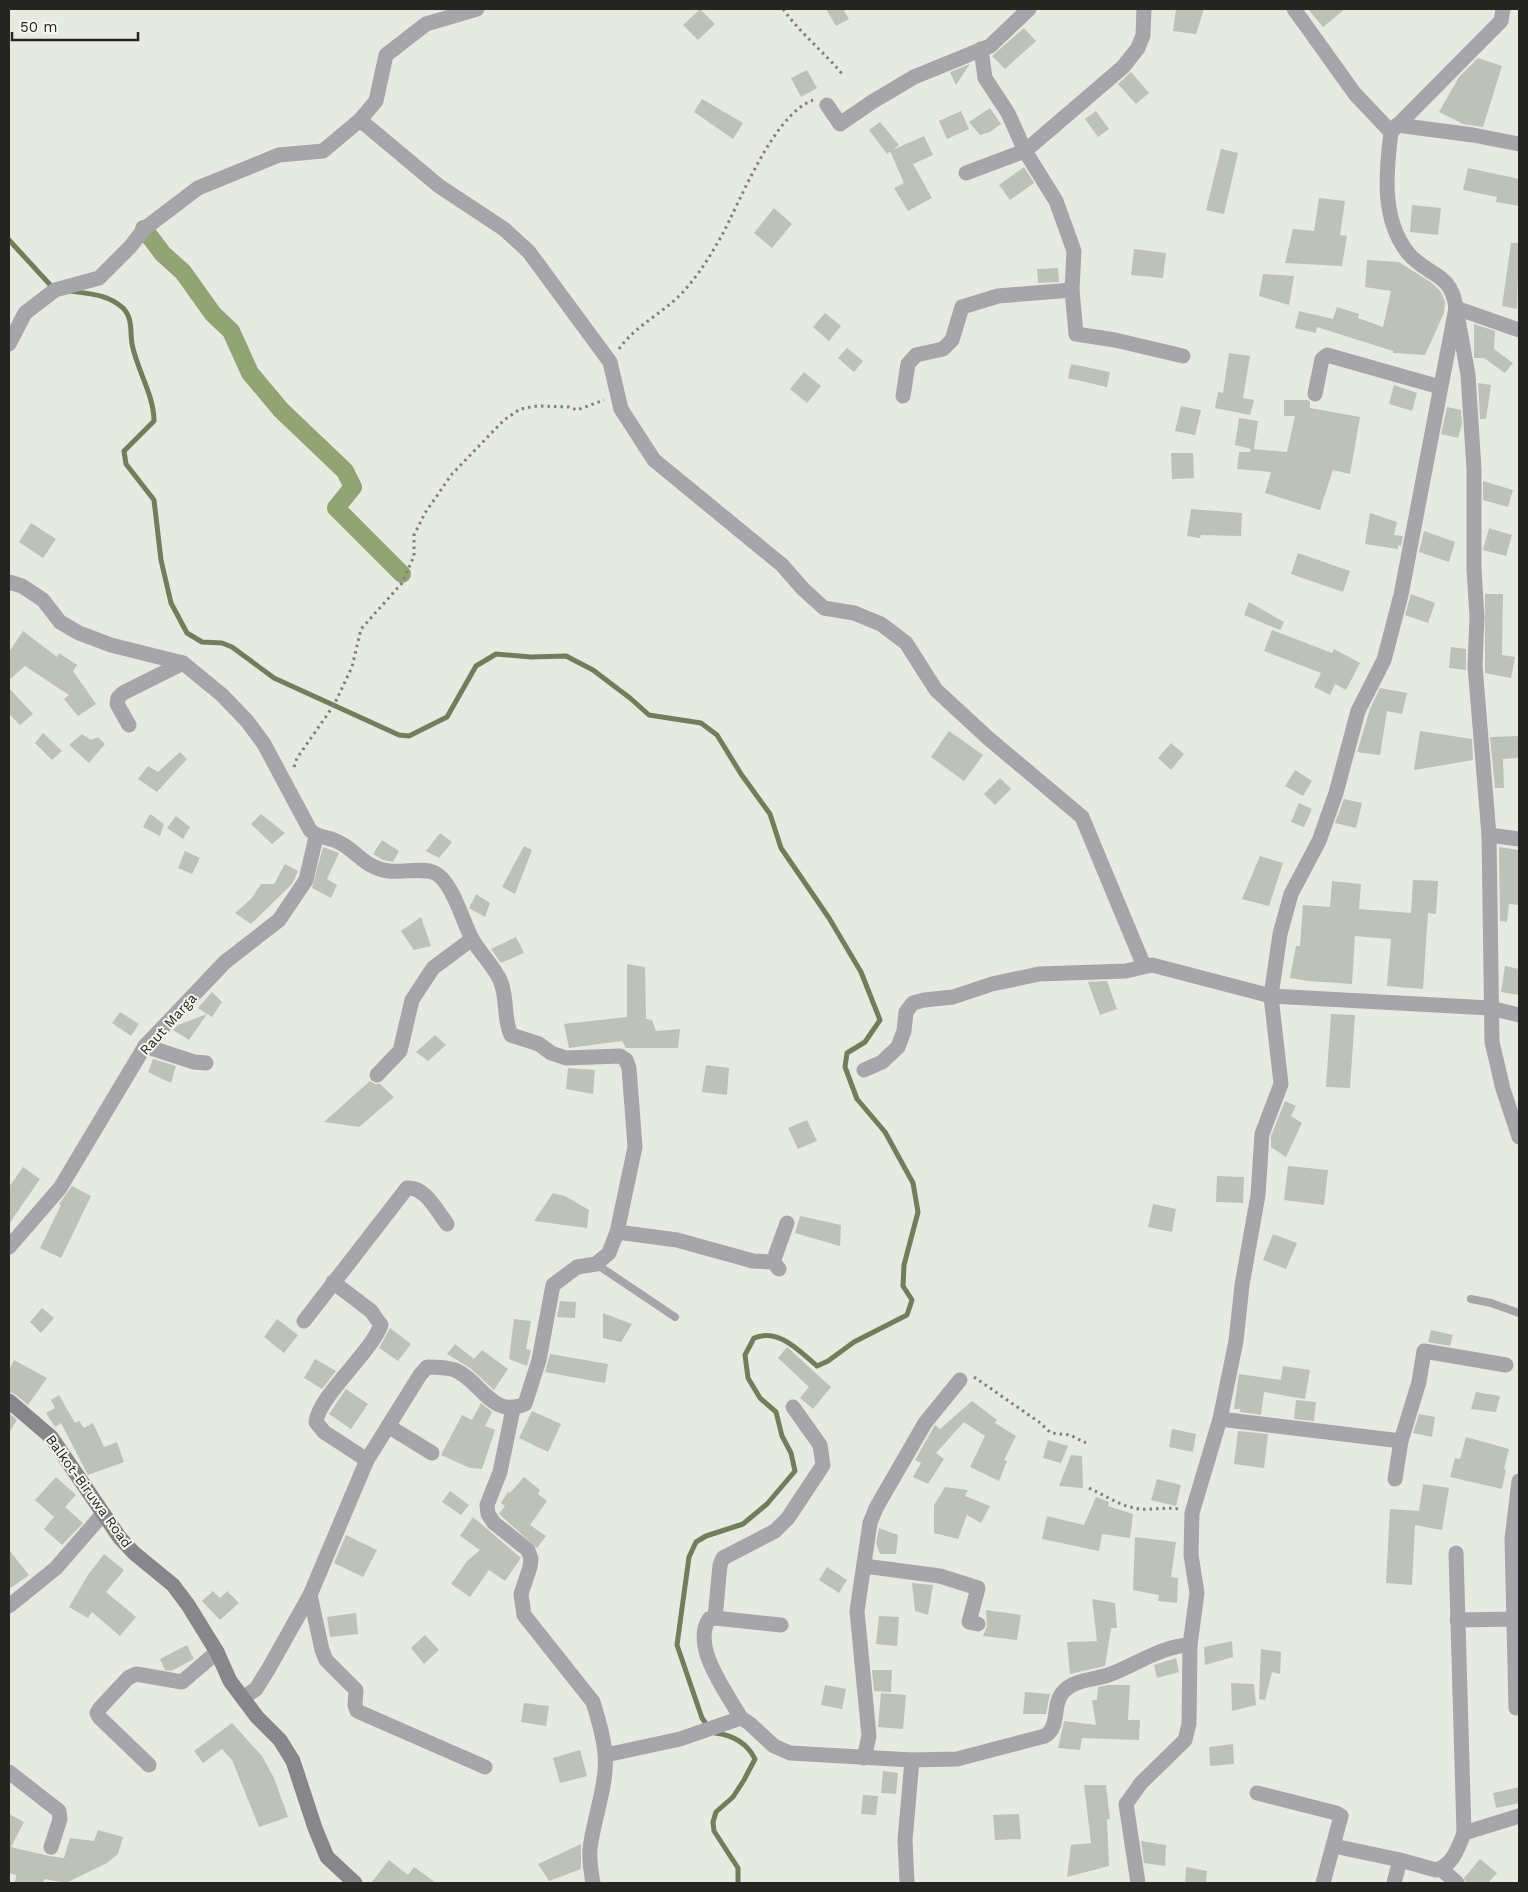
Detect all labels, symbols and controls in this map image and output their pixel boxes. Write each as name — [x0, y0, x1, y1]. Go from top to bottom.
scale bar — [12, 10, 139, 42]
text: 50 m — [20, 18, 57, 36]
street label: Raut Marga — [136, 990, 200, 1058]
street label: Balkot-Biruwa Road — [43, 1431, 135, 1551]

